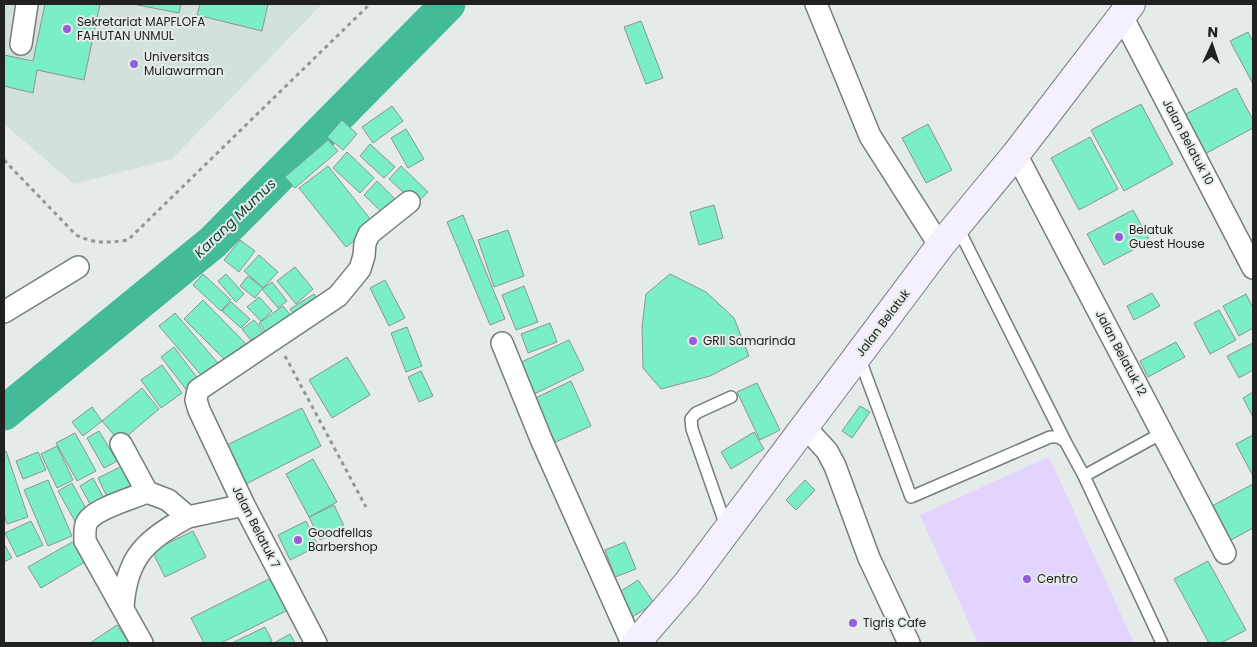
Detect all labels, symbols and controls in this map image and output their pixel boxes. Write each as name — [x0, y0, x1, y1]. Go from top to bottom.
place label: Sekretariat MAPFLOFA FAHUTAN UNMUL — [77, 13, 205, 44]
north arrow — [1187, 20, 1237, 70]
text: N — [1207, 22, 1218, 42]
marker: Sekretariat MAPFLOFA FAHUTAN UNMUL — [61, 23, 73, 35]
place label: Universitas Mulawarman — [144, 48, 224, 79]
marker: Universitas Mulawarman — [128, 58, 140, 70]
street label: Jalan Belatuk 10 — [1159, 96, 1218, 188]
water label: Karang Mumus — [190, 174, 280, 262]
place label: Belatuk Guest House — [1129, 221, 1205, 252]
marker: Belatuk Guest House — [1113, 231, 1125, 243]
street label: Jalan Belatuk — [852, 285, 914, 360]
street label: Jalan Belatuk 12 — [1092, 307, 1151, 399]
place label: GRII Samarinda — [703, 332, 796, 349]
marker: GRII Samarinda — [687, 335, 699, 347]
street label: Jalan Belatuk 7 — [228, 483, 285, 571]
place label: Goodfellas Barbershop — [308, 524, 378, 555]
marker: Goodfellas Barbershop — [292, 534, 304, 546]
place label: Centro — [1037, 570, 1078, 587]
marker: Centro — [1021, 573, 1033, 585]
place label: Tigris Cafe — [863, 614, 926, 631]
marker: Tigris Cafe — [847, 617, 859, 629]

